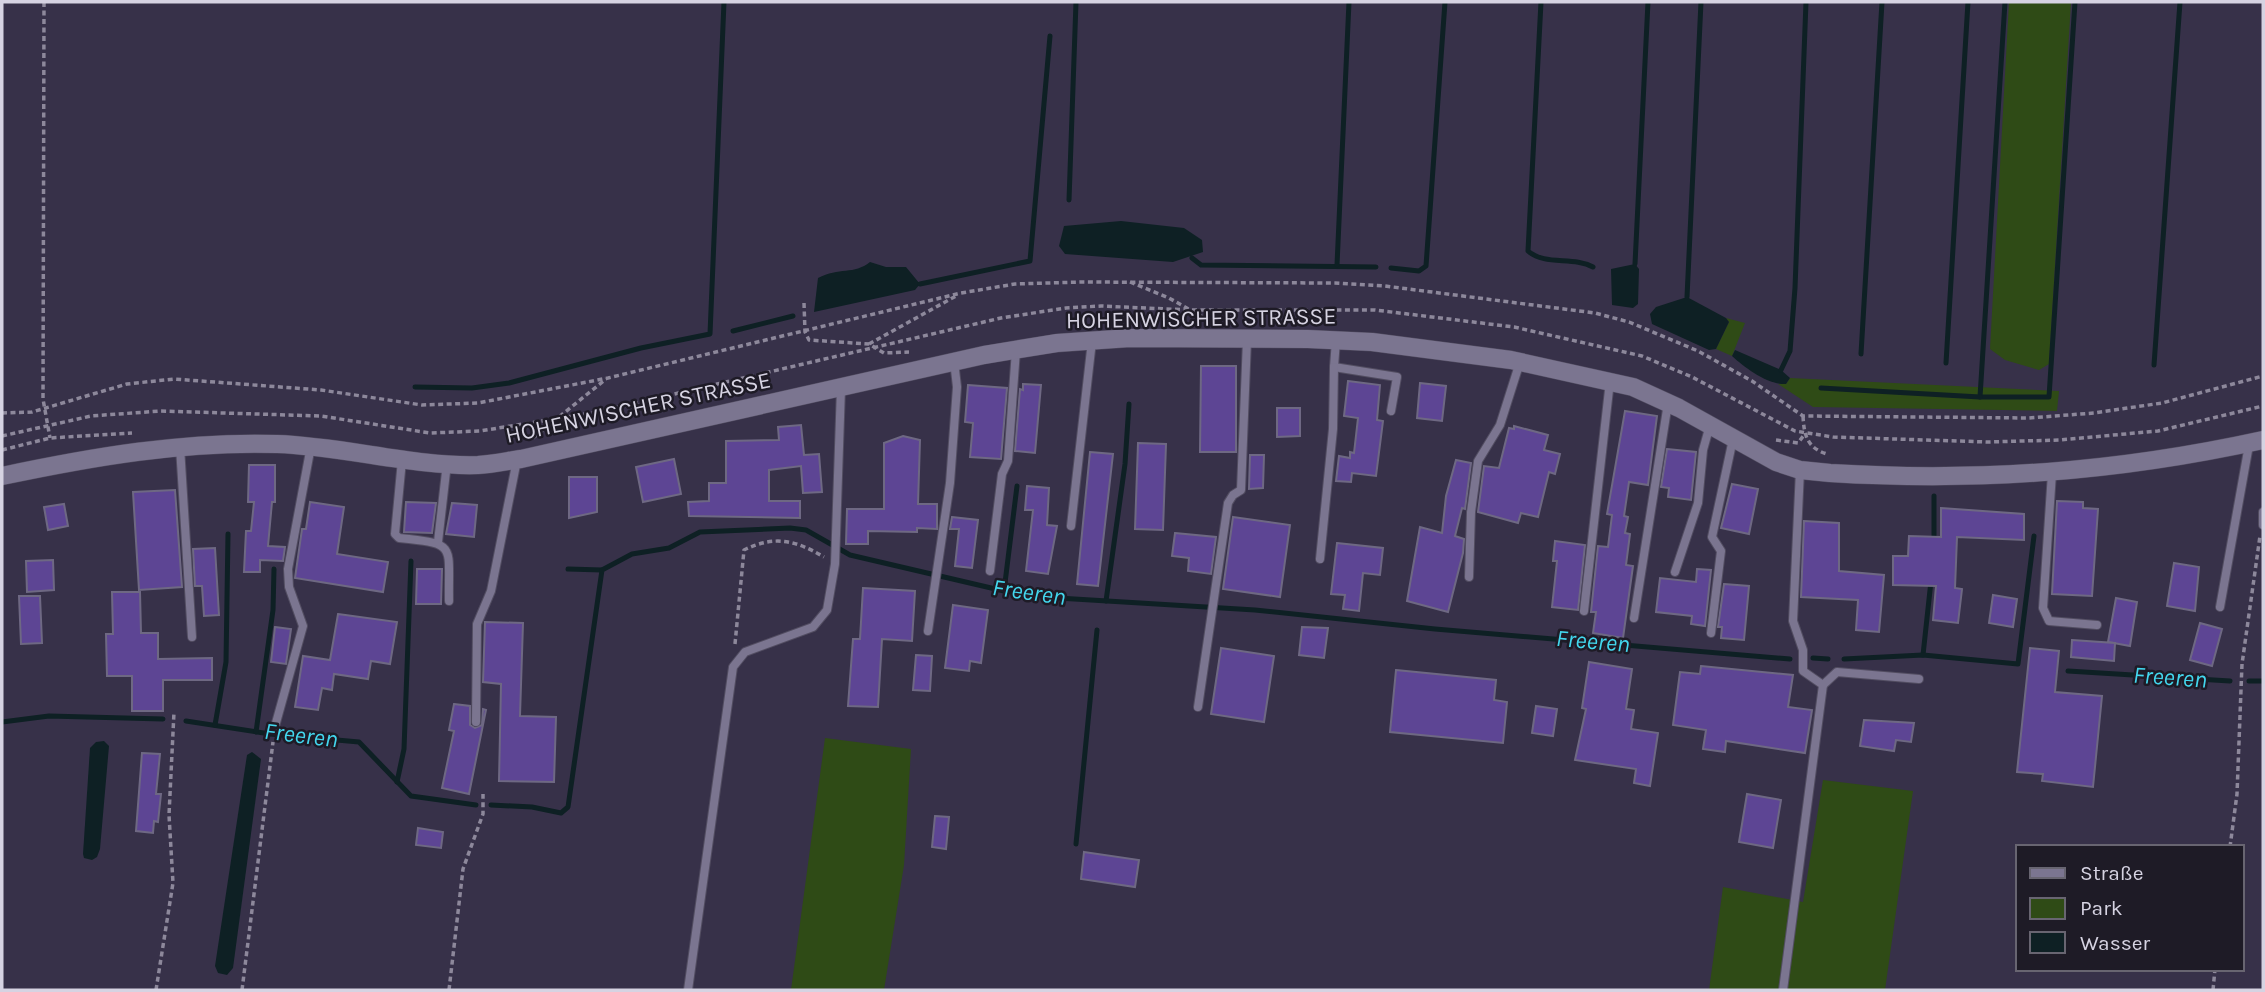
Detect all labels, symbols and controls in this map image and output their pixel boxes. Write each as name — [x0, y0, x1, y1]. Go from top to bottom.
street label: HOHENWISCHER STRASSE — [1066, 303, 1337, 334]
street label: HOHENWISCHER STRASSE — [503, 366, 773, 449]
water label: Freeren — [990, 573, 1068, 611]
water label: Freeren — [1555, 624, 1631, 658]
water label: Freeren — [2132, 660, 2208, 694]
water label: Freeren — [262, 717, 340, 753]
legend — [2016, 845, 2244, 971]
text: Straße — [2080, 861, 2143, 885]
text: Park — [2080, 896, 2123, 920]
text: Wasser — [2080, 931, 2151, 955]

